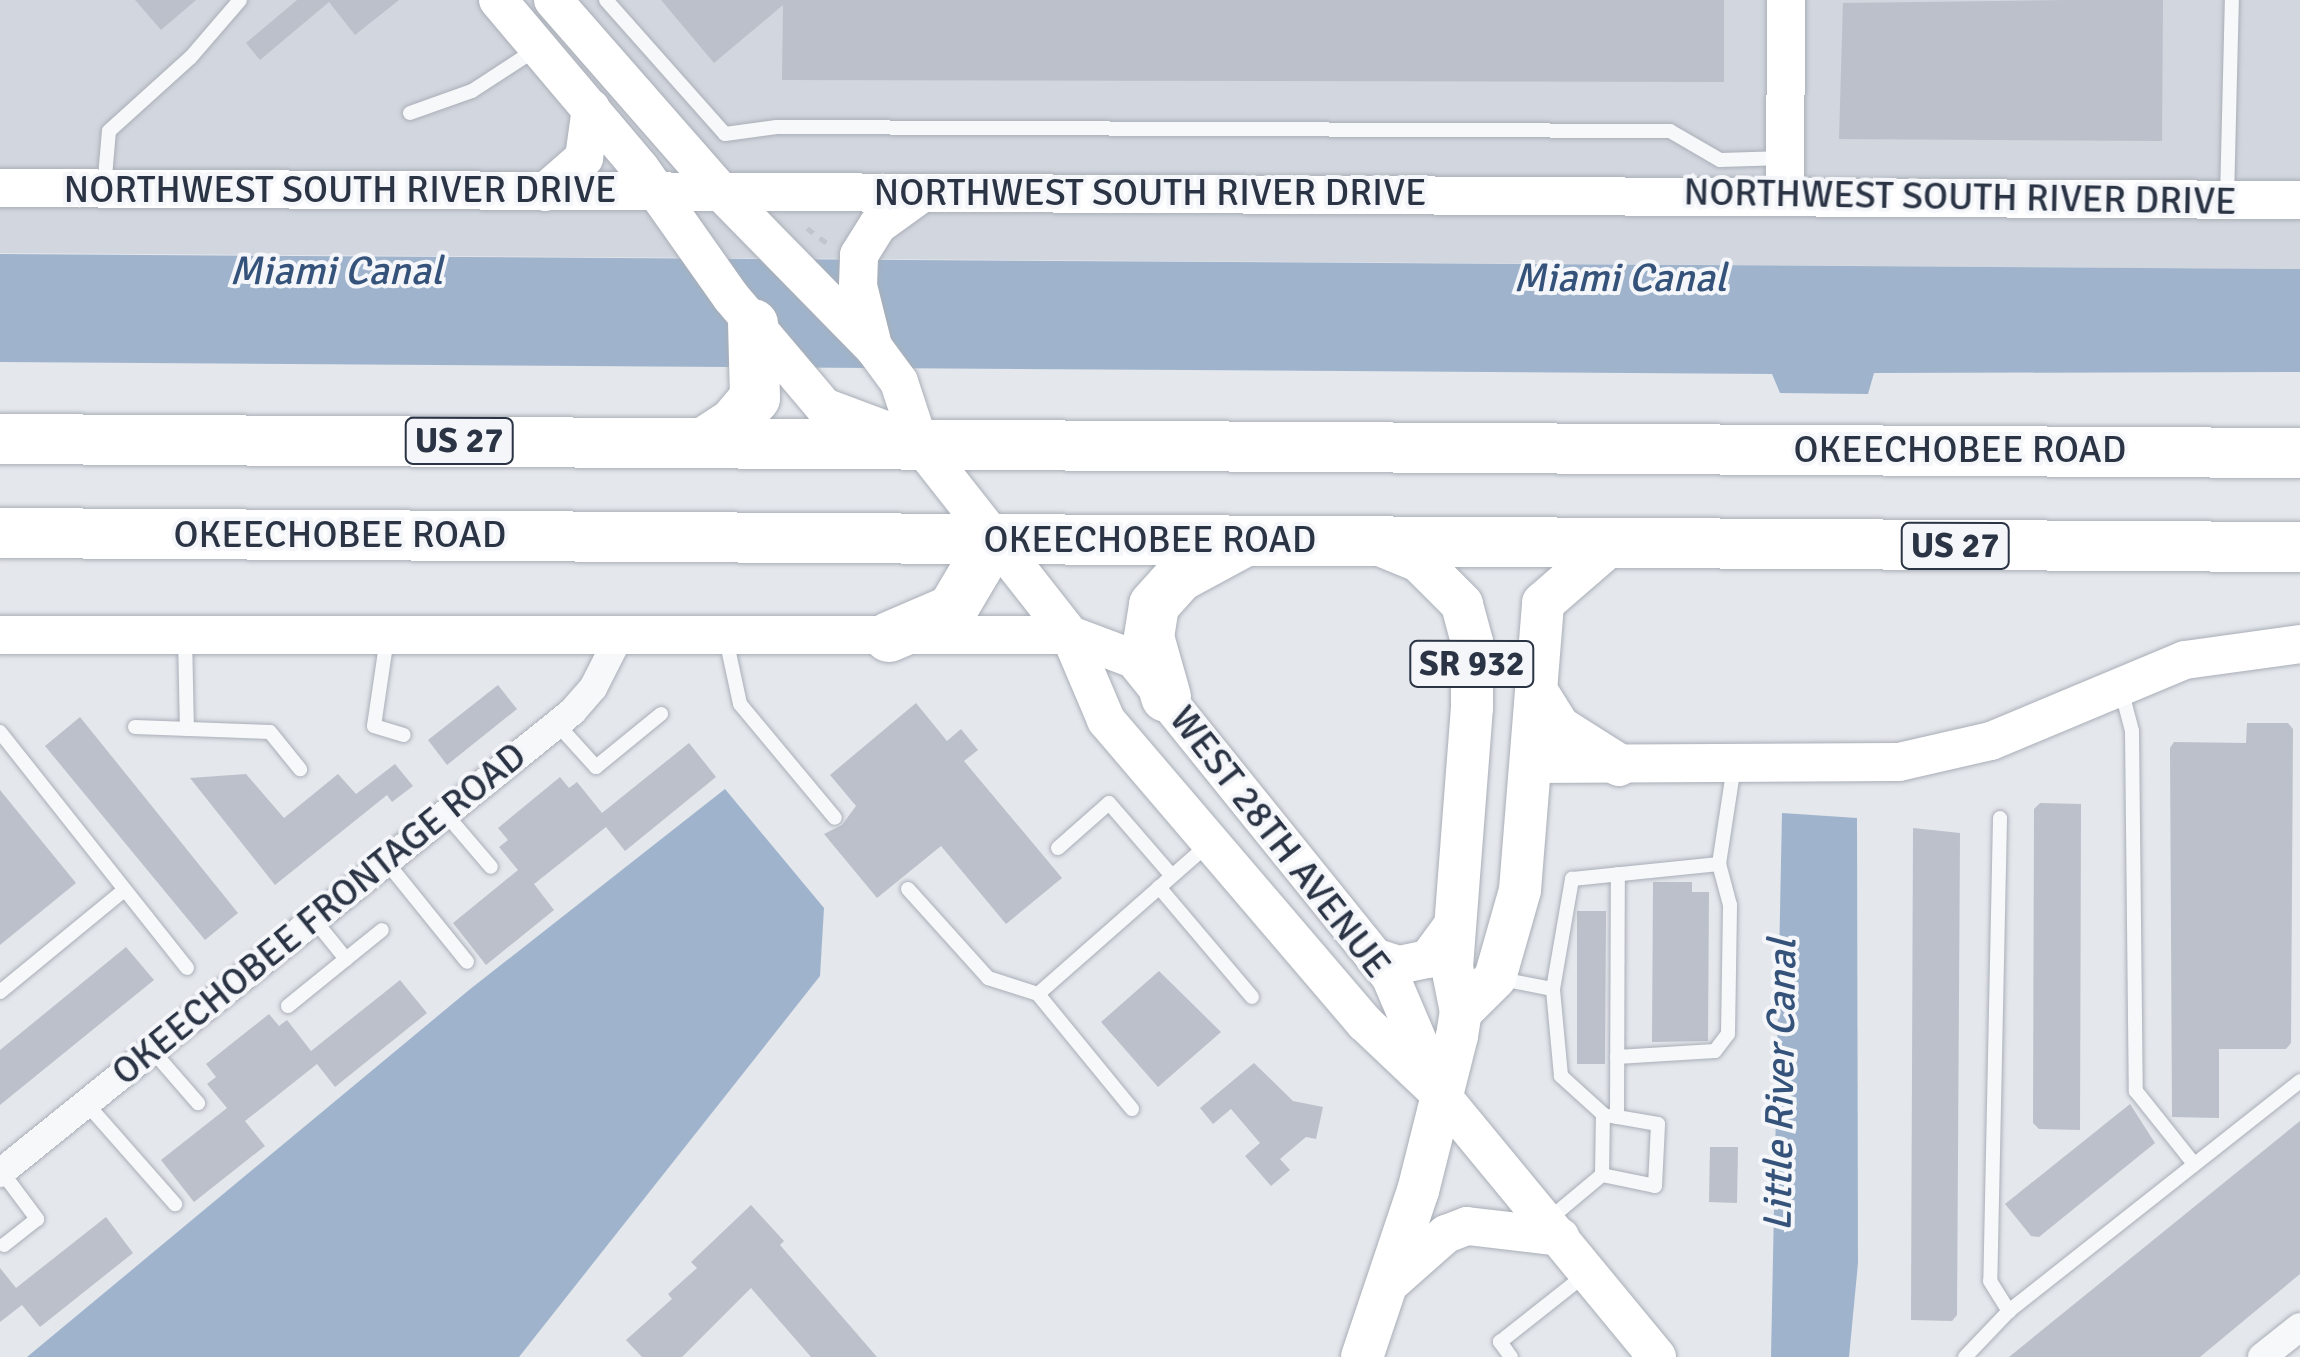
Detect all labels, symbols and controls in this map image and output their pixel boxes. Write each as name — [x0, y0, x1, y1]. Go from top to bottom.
street label: NORTHWEST SOUTH RIVER DRIVE — [64, 167, 616, 213]
street label: NORTHWEST SOUTH RIVER DRIVE — [1683, 169, 2237, 225]
street label: NORTHWEST SOUTH RIVER DRIVE — [874, 170, 1426, 216]
water label: Miami Canal — [230, 247, 442, 295]
water label: Miami Canal — [1514, 254, 1726, 302]
road number: US 27 — [404, 411, 514, 471]
street label: OKEECHOBEE ROAD — [1794, 427, 2126, 473]
street label: OKEECHOBEE ROAD — [174, 512, 506, 558]
road number: US 27 — [1900, 516, 2010, 576]
street label: OKEECHOBEE ROAD — [984, 517, 1316, 563]
road number: SR 932 — [1407, 634, 1537, 694]
street label: WEST 28TH AVENUE — [1160, 697, 1400, 987]
street label: OKEECHOBEE FRONTAGE ROAD — [103, 733, 535, 1095]
water label: Little River Canal — [1753, 938, 1807, 1232]

